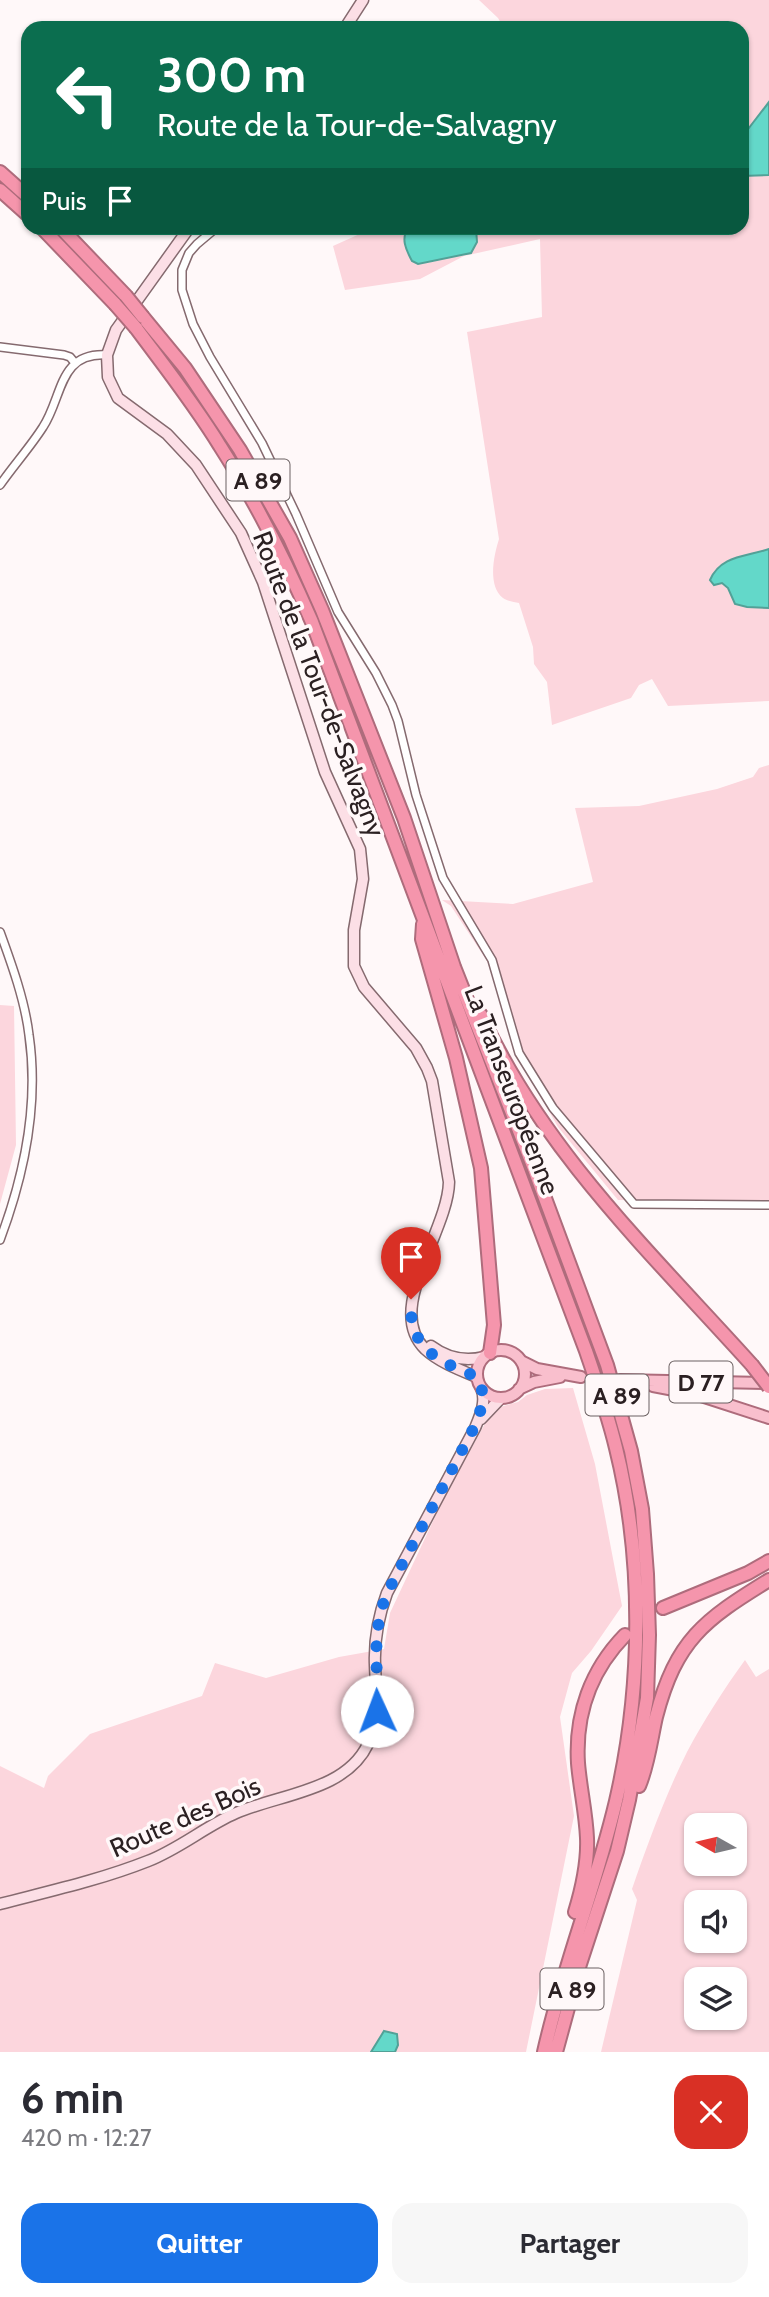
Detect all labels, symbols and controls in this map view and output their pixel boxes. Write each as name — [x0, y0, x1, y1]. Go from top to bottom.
text: 300 m — [157, 45, 306, 104]
icon: left — [42, 49, 133, 140]
text: Route de la Tour-de-Salvagny — [157, 105, 557, 144]
icon: arrive — [101, 182, 139, 220]
text: Puis — [42, 185, 87, 217]
road number: A 89 — [226, 460, 290, 500]
street label: Route de la Tour-de-Salvagny — [246, 527, 392, 841]
street label: La Transeuropéenne — [457, 981, 567, 1199]
pin — [381, 1227, 441, 1299]
icon: arrive — [392, 1238, 430, 1276]
road number: D 77 — [670, 1362, 732, 1402]
road number: A 89 — [586, 1374, 648, 1415]
position arrow — [340, 1674, 414, 1748]
street label: Route des Bois — [105, 1769, 265, 1864]
north arrow — [684, 1813, 747, 1876]
map controls — [684, 1813, 747, 2030]
button: sound — [684, 1890, 747, 1953]
button: layers — [684, 1967, 747, 2030]
road number: A 89 — [540, 1968, 604, 2010]
text: 6 min — [21, 2072, 124, 2124]
button: close — [674, 2075, 748, 2149]
text: 420 m · 12:27 — [21, 2124, 152, 2152]
button: Quitter — [21, 2203, 378, 2283]
button: Partager — [392, 2203, 748, 2283]

